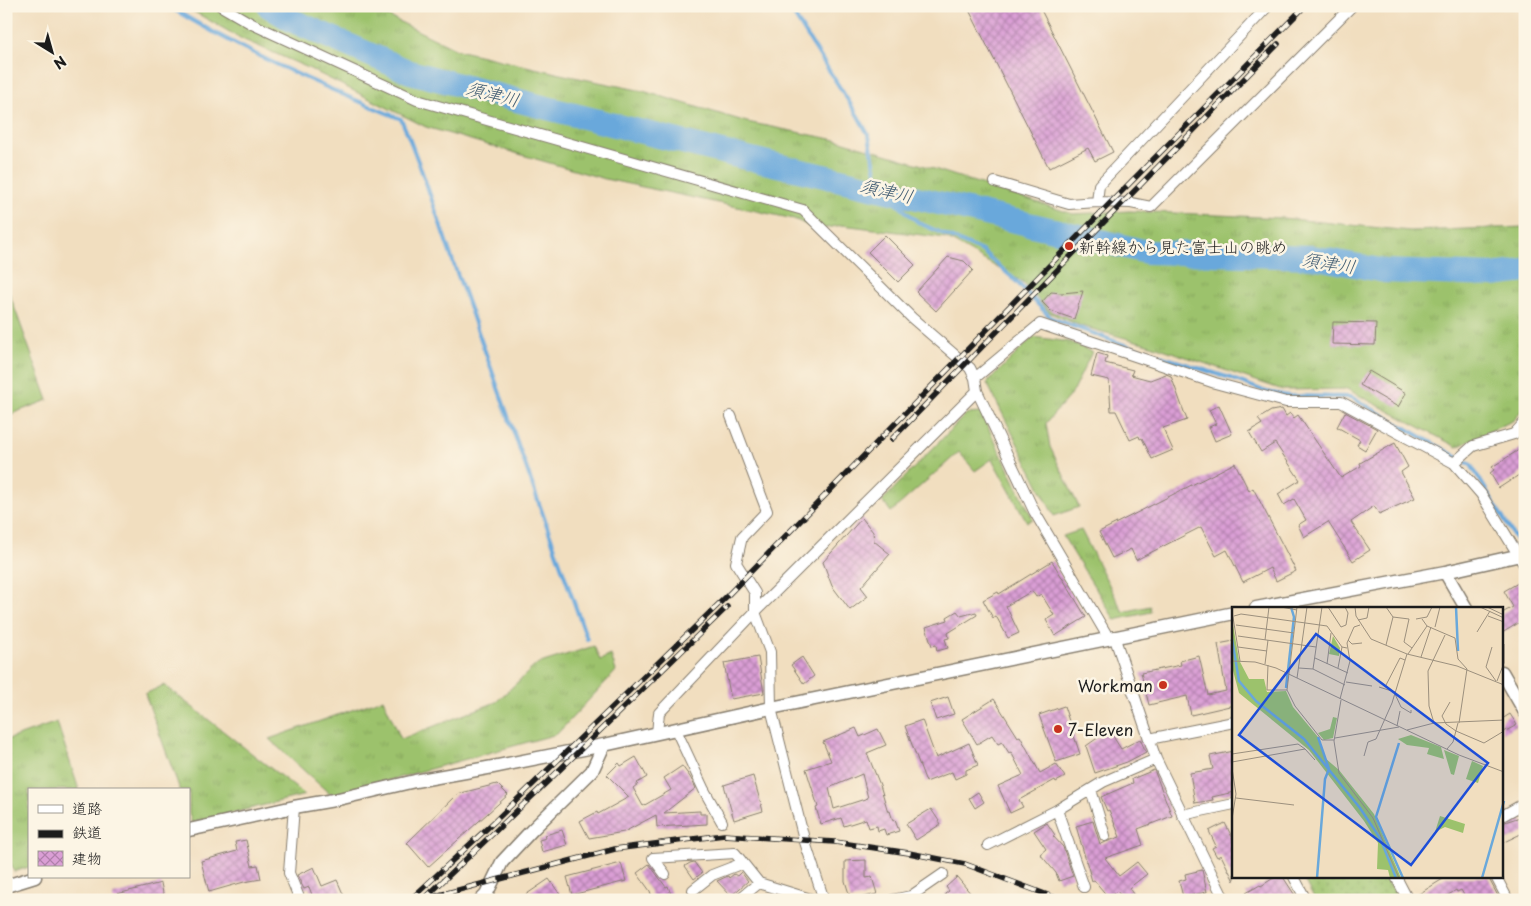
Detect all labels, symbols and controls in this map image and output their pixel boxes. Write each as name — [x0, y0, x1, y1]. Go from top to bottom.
north arrow — [28, 28, 78, 78]
text: N — [49, 51, 71, 75]
water label: 須津川 — [464, 73, 522, 113]
water label: 須津川 — [858, 171, 916, 209]
place label: 新幹線から見た富士山の眺め — [1079, 234, 1287, 258]
marker: 新幹線から見た富士山の眺め — [1063, 240, 1075, 252]
water label: 須津川 — [1300, 244, 1358, 280]
inset map — [1232, 607, 1504, 878]
place label: Workman — [1078, 673, 1153, 697]
marker: Workman — [1157, 679, 1169, 691]
place label: 7-Eleven — [1068, 717, 1133, 741]
marker: 7-Eleven — [1052, 723, 1064, 735]
legend — [28, 788, 190, 878]
text: 道路 — [72, 796, 102, 819]
text: 鉄道 — [72, 820, 102, 843]
text: 建物 — [72, 846, 102, 869]

